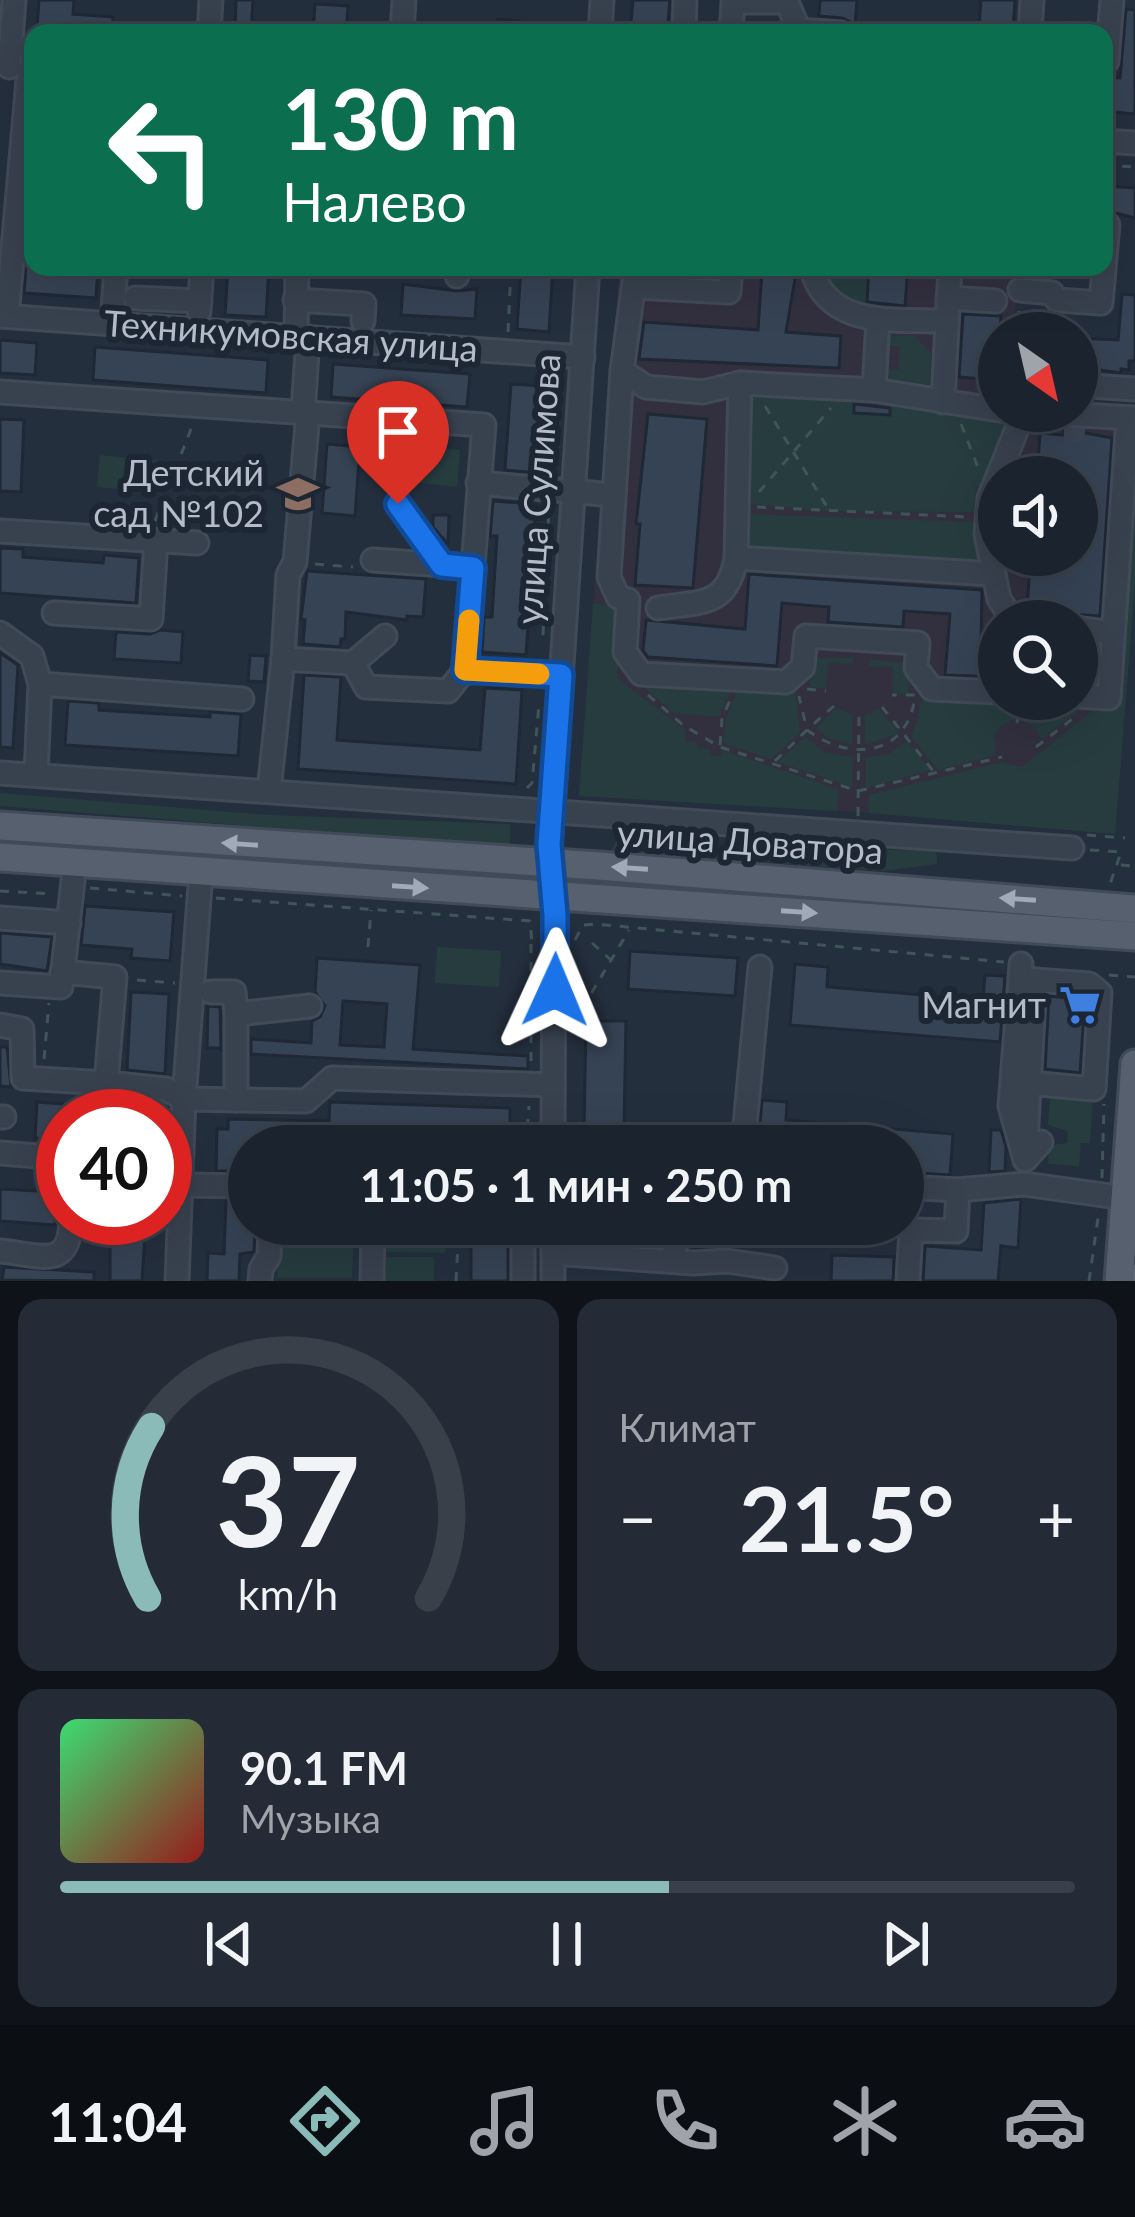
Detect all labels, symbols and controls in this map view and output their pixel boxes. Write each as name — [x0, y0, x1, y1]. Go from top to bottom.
text: 130 m — [282, 67, 519, 168]
icon: left — [84, 72, 240, 228]
text: Налево — [282, 169, 467, 234]
street label: Техникумовская улица — [103, 300, 479, 370]
north arrow — [978, 312, 1098, 432]
map controls — [978, 312, 1098, 720]
street label: улица Сулимова — [506, 352, 568, 626]
pin — [347, 381, 449, 504]
icon: arrive — [365, 399, 431, 465]
place label: Детский сад №102 — [93, 450, 264, 535]
button: sound — [978, 456, 1098, 576]
school or university icon: Детский сад №102 — [275, 471, 321, 517]
button: search — [978, 600, 1098, 720]
street label: улица Доватора — [616, 810, 884, 872]
one-way arrow — [221, 834, 259, 853]
one-way arrow — [611, 859, 648, 878]
one-way arrow — [392, 877, 429, 896]
one-way arrow — [999, 889, 1036, 908]
one-way arrow — [781, 903, 818, 922]
position arrow — [492, 927, 618, 1053]
place label: Магнит — [921, 982, 1046, 1026]
supermarket icon: Магнит — [1057, 982, 1103, 1028]
speed limit sign: 40 — [36, 1089, 192, 1245]
text: 11:05 · 1 мин · 250 m — [360, 1158, 792, 1212]
text: Климат — [619, 1404, 756, 1450]
text: 37 — [216, 1424, 361, 1574]
text: 21.5° — [739, 1463, 954, 1571]
text: − — [619, 1478, 657, 1557]
text: + — [1037, 1478, 1075, 1557]
text: km/h — [238, 1568, 338, 1619]
text: 90.1 FM — [240, 1741, 408, 1795]
text: Музыка — [240, 1795, 381, 1841]
icon: previous — [196, 1911, 262, 1977]
icon: pause — [534, 1911, 600, 1977]
icon: next — [873, 1911, 939, 1977]
icon: directions — [283, 2079, 367, 2163]
icon: music — [463, 2079, 547, 2163]
icon: phone — [643, 2079, 727, 2163]
icon: climate — [823, 2079, 907, 2163]
icon: car — [1003, 2079, 1087, 2163]
text: 11:04 — [48, 2089, 187, 2154]

